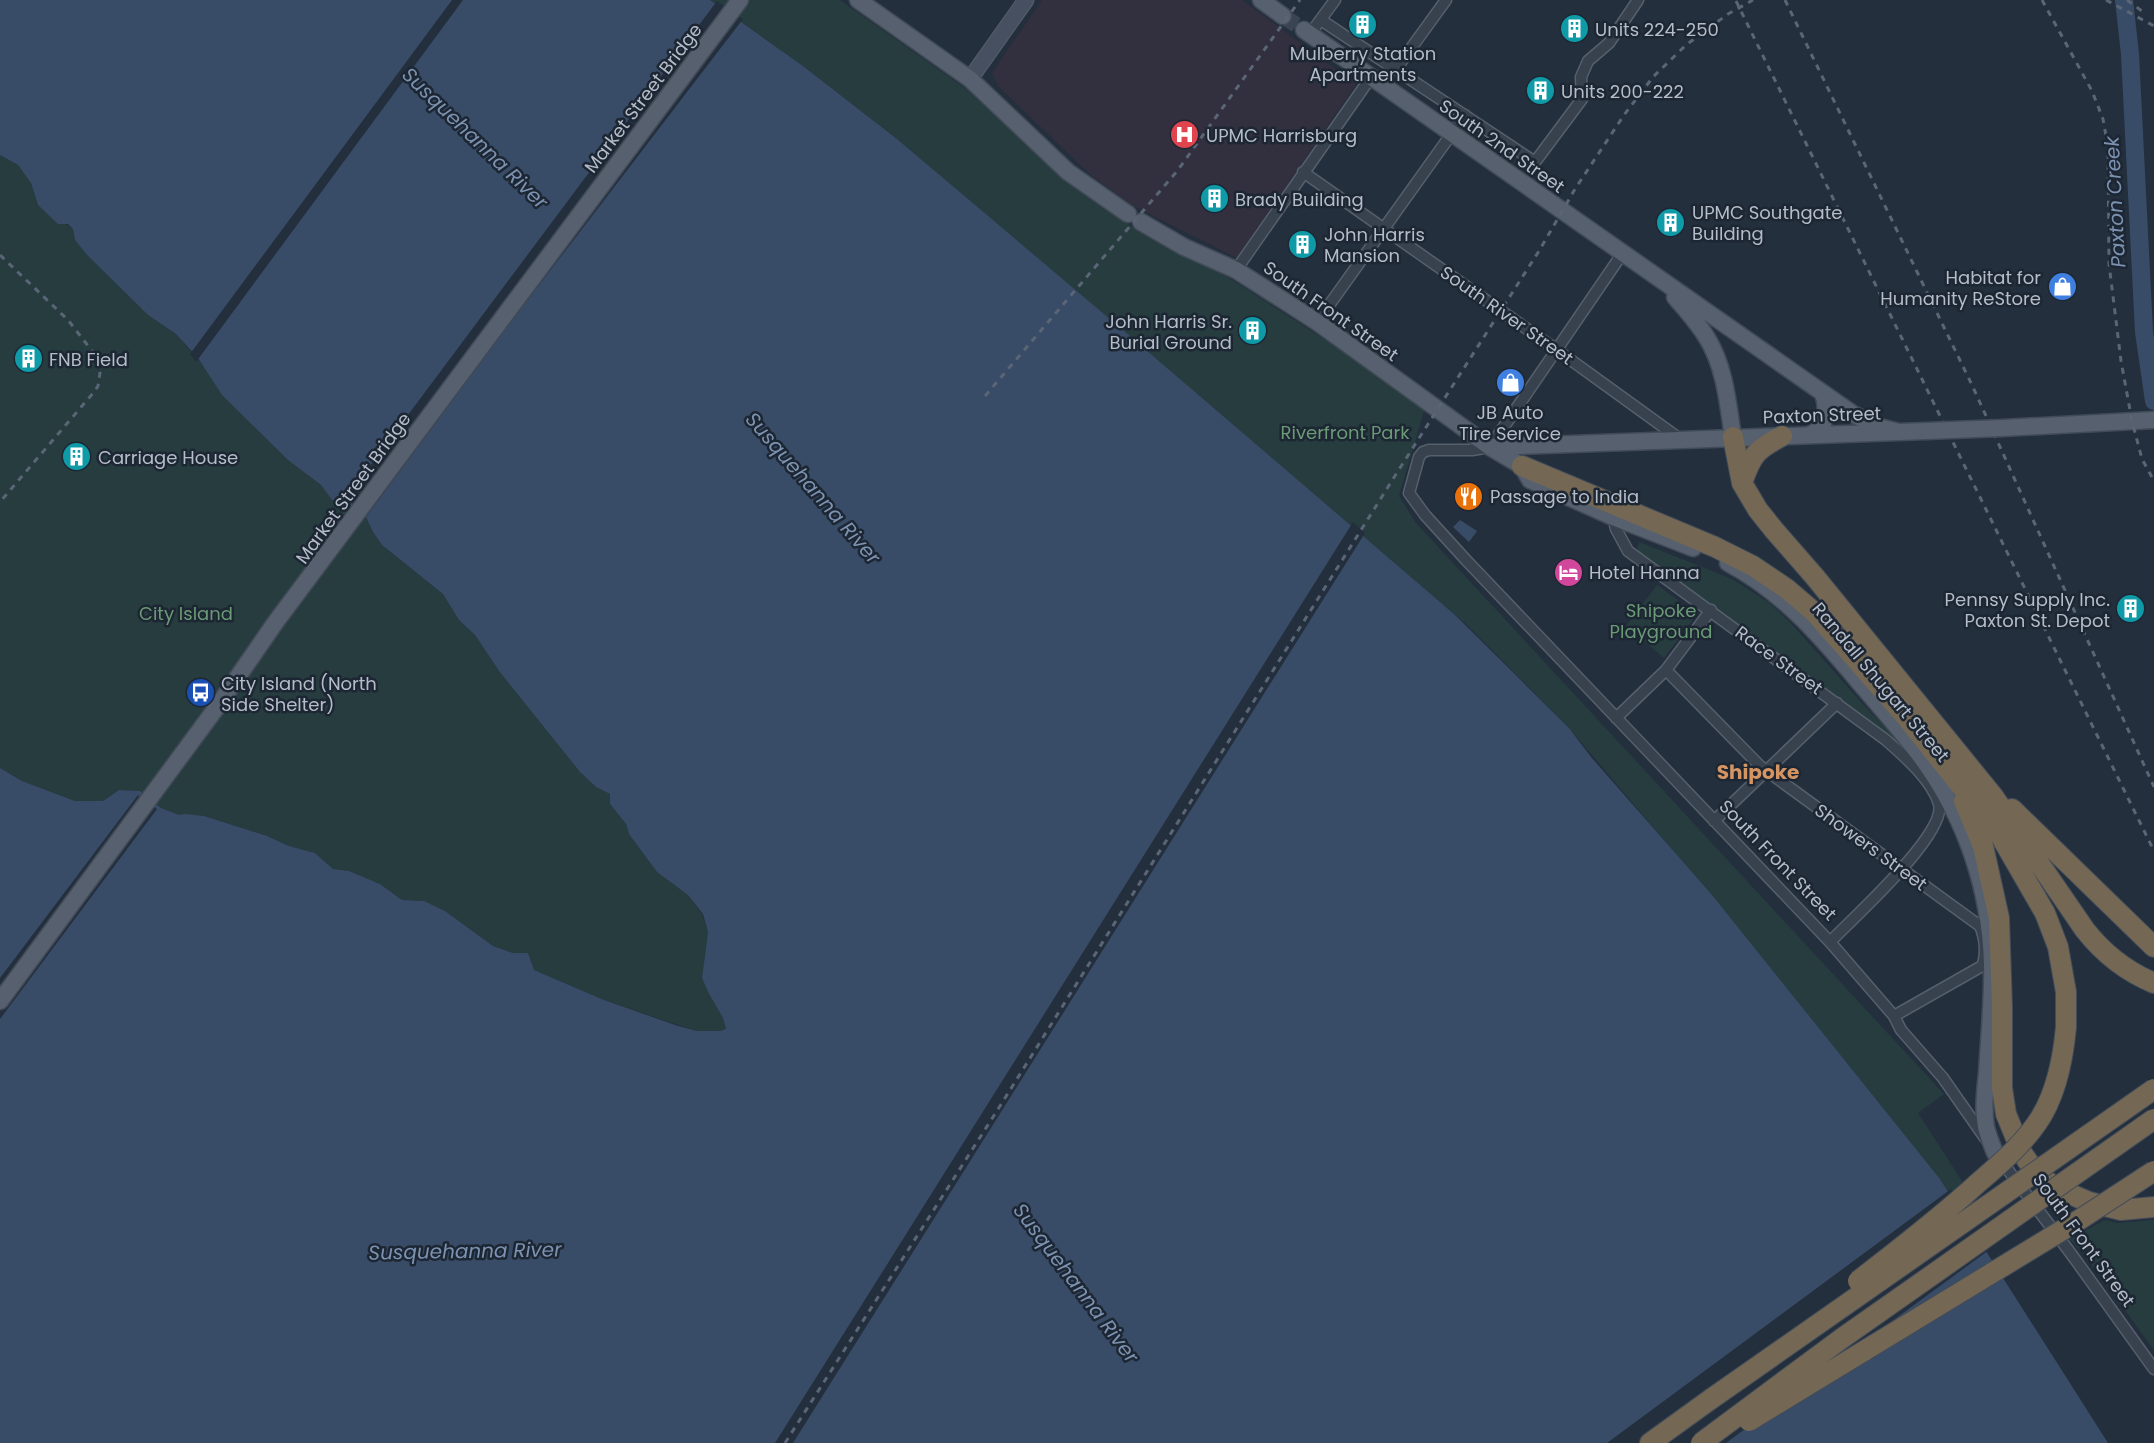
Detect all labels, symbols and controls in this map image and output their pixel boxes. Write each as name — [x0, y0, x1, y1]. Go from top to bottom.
building icon: Mulberry Station Apartments — [1347, 8, 1379, 40]
building icon: Units 224-250 — [1558, 13, 1590, 45]
place label: Units 224-250 — [1595, 17, 1719, 42]
street label: Market Street Bridge — [578, 18, 708, 178]
place label: Mulberry Station Apartments — [1290, 41, 1436, 87]
water label: Susquehanna River — [396, 61, 555, 216]
building icon: Units 200-222 — [1524, 75, 1556, 107]
place label: Units 200-222 — [1561, 79, 1684, 104]
street label: South 2nd Street — [1434, 93, 1570, 199]
hospital icon: UPMC Harrisburg — [1169, 119, 1201, 151]
place label: UPMC Harrisburg — [1206, 123, 1357, 148]
water label: Paxton Creek — [2097, 134, 2132, 268]
building icon: Brady Building — [1198, 183, 1230, 215]
place label: Brady Building — [1235, 187, 1364, 212]
place label: UPMC Southgate Building — [1692, 200, 1843, 246]
building icon: UPMC Southgate Building — [1655, 206, 1687, 238]
place label: John Harris Mansion — [1324, 222, 1425, 268]
building icon: John Harris Mansion — [1287, 228, 1319, 260]
street label: South Front Street — [1259, 255, 1403, 367]
street label: South River Street — [1435, 260, 1579, 370]
place label: Habitat for Humanity ReStore — [1880, 265, 2041, 311]
shop icon: Habitat for Humanity ReStore — [2046, 271, 2078, 303]
place label: John Harris Sr. Burial Ground — [1105, 309, 1232, 355]
building icon: John Harris Sr. Burial Ground — [1237, 315, 1269, 347]
building icon: FNB Field — [12, 343, 44, 375]
place label: FNB Field — [49, 347, 128, 372]
shop icon: JB Auto Tire Service — [1494, 367, 1526, 399]
place label: JB Auto Tire Service — [1459, 400, 1561, 446]
street label: Paxton Street — [1762, 400, 1882, 430]
water label: Susquehanna River — [739, 406, 887, 570]
street label: Market Street Bridge — [290, 407, 416, 569]
park label: Riverfront Park — [1281, 420, 1410, 445]
building icon: Carriage House — [61, 441, 93, 473]
place label: Carriage House — [98, 445, 238, 470]
restaurant icon: Passage to India — [1453, 480, 1485, 512]
place label: Passage to India — [1490, 484, 1639, 509]
hotel icon: Hotel Hanna — [1552, 556, 1584, 588]
place label: Hotel Hanna — [1589, 560, 1700, 585]
place label: Pennsy Supply Inc. Paxton St. Depot — [1945, 587, 2110, 633]
building icon: Pennsy Supply Inc. Paxton St. Depot — [2115, 593, 2147, 625]
street label: Randall Shugart Street — [1807, 597, 1955, 767]
park label: Shipoke Playground — [1610, 598, 1712, 644]
park label: City Island — [139, 601, 233, 626]
street label: Race Street — [1730, 620, 1828, 700]
place label: City Island (North Side Shelter) — [221, 671, 377, 717]
bus stop icon: City Island (North Side Shelter) — [184, 677, 216, 709]
district label: Shipoke — [1717, 758, 1799, 786]
street label: South Front Street — [1714, 794, 1842, 926]
street label: Showers Street — [1810, 798, 1932, 896]
street label: South Front Street — [2027, 1168, 2141, 1312]
water label: Susquehanna River — [1007, 1197, 1146, 1369]
water label: Susquehanna River — [368, 1235, 562, 1267]

